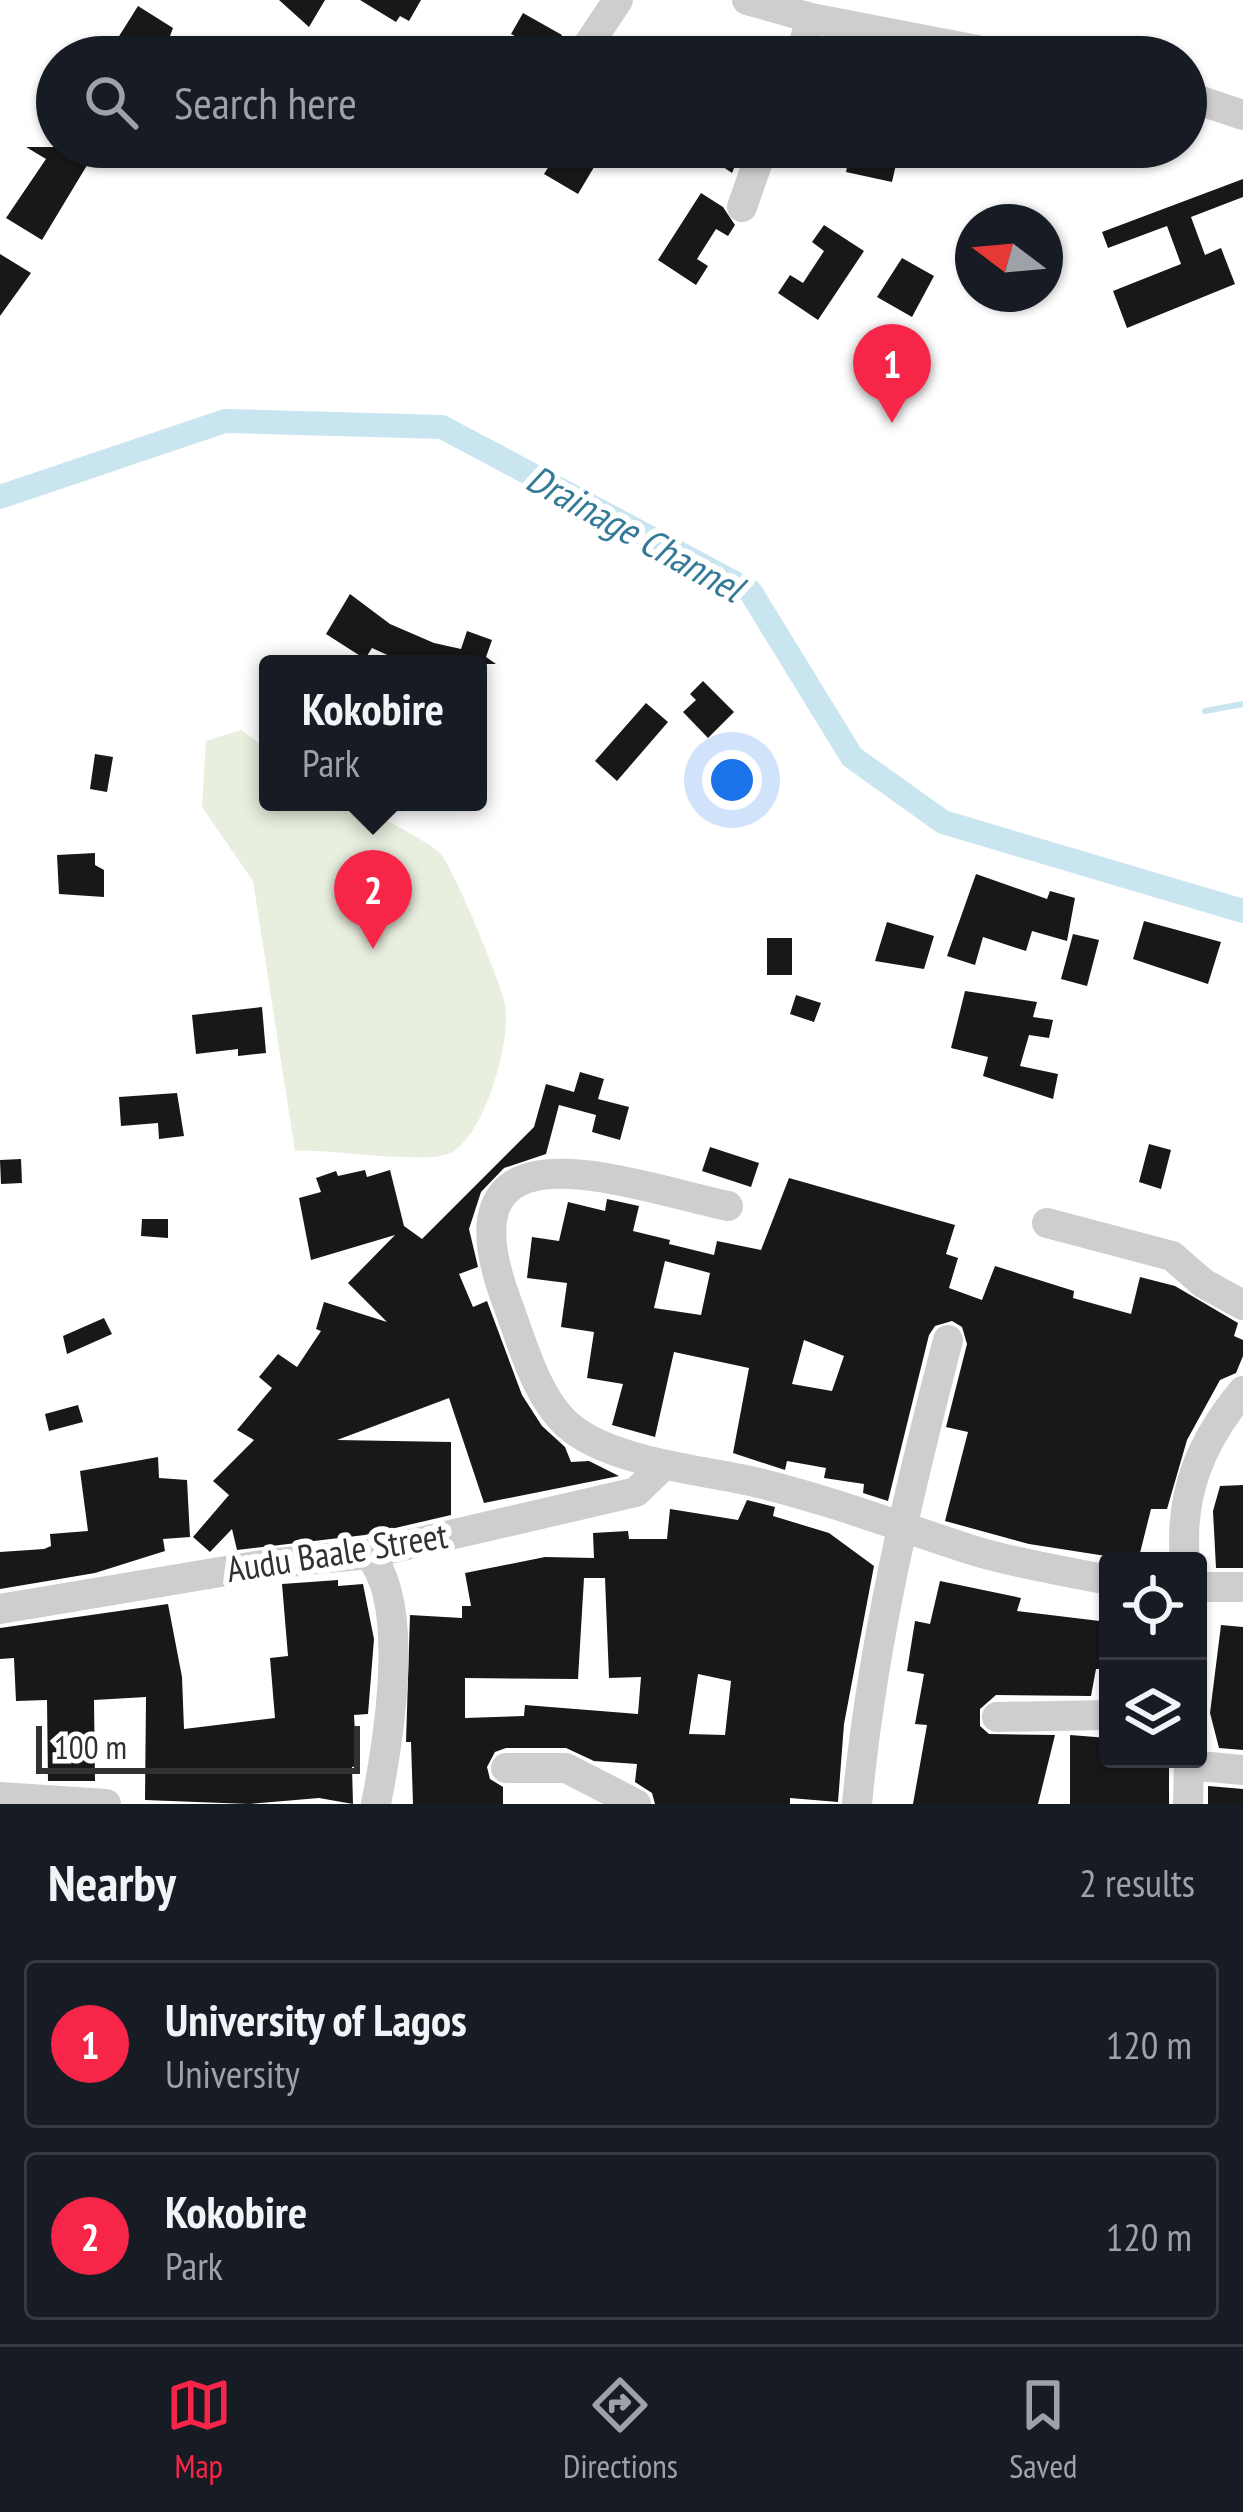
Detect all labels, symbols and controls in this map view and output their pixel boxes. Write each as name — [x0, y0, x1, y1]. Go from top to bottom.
search box — [36, 36, 1207, 168]
icon: search — [78, 69, 144, 135]
text: Search here — [174, 73, 357, 131]
north arrow — [955, 204, 1063, 312]
pin: 1 — [853, 324, 931, 423]
water label: Drainage Channel — [518, 452, 756, 615]
popup — [259, 655, 487, 811]
text: Kokobire — [302, 679, 444, 737]
text: Park — [302, 737, 360, 788]
your location — [702, 750, 762, 810]
pin: 2 — [334, 850, 412, 949]
street label: Audu Baale Street — [223, 1511, 451, 1592]
map controls — [1099, 1552, 1207, 1768]
button: locate — [1099, 1552, 1207, 1660]
button: layers — [1099, 1660, 1207, 1768]
scale bar — [36, 1720, 360, 1773]
text: 100 m — [54, 1725, 127, 1768]
text: Nearby — [48, 1849, 176, 1915]
text: 2 results — [1079, 1857, 1195, 1908]
text: University of Lagos — [165, 1990, 467, 2048]
text: 1 — [81, 2019, 99, 2070]
text: 120 m — [1106, 2019, 1192, 2070]
text: University — [165, 2048, 300, 2099]
text: Kokobire — [165, 2182, 307, 2240]
text: 2 — [81, 2211, 99, 2262]
text: 120 m — [1106, 2211, 1192, 2262]
text: Park — [165, 2240, 223, 2291]
tab: Map — [166, 2372, 232, 2487]
tab: Directions — [563, 2372, 678, 2487]
tab: Saved — [1009, 2372, 1077, 2487]

